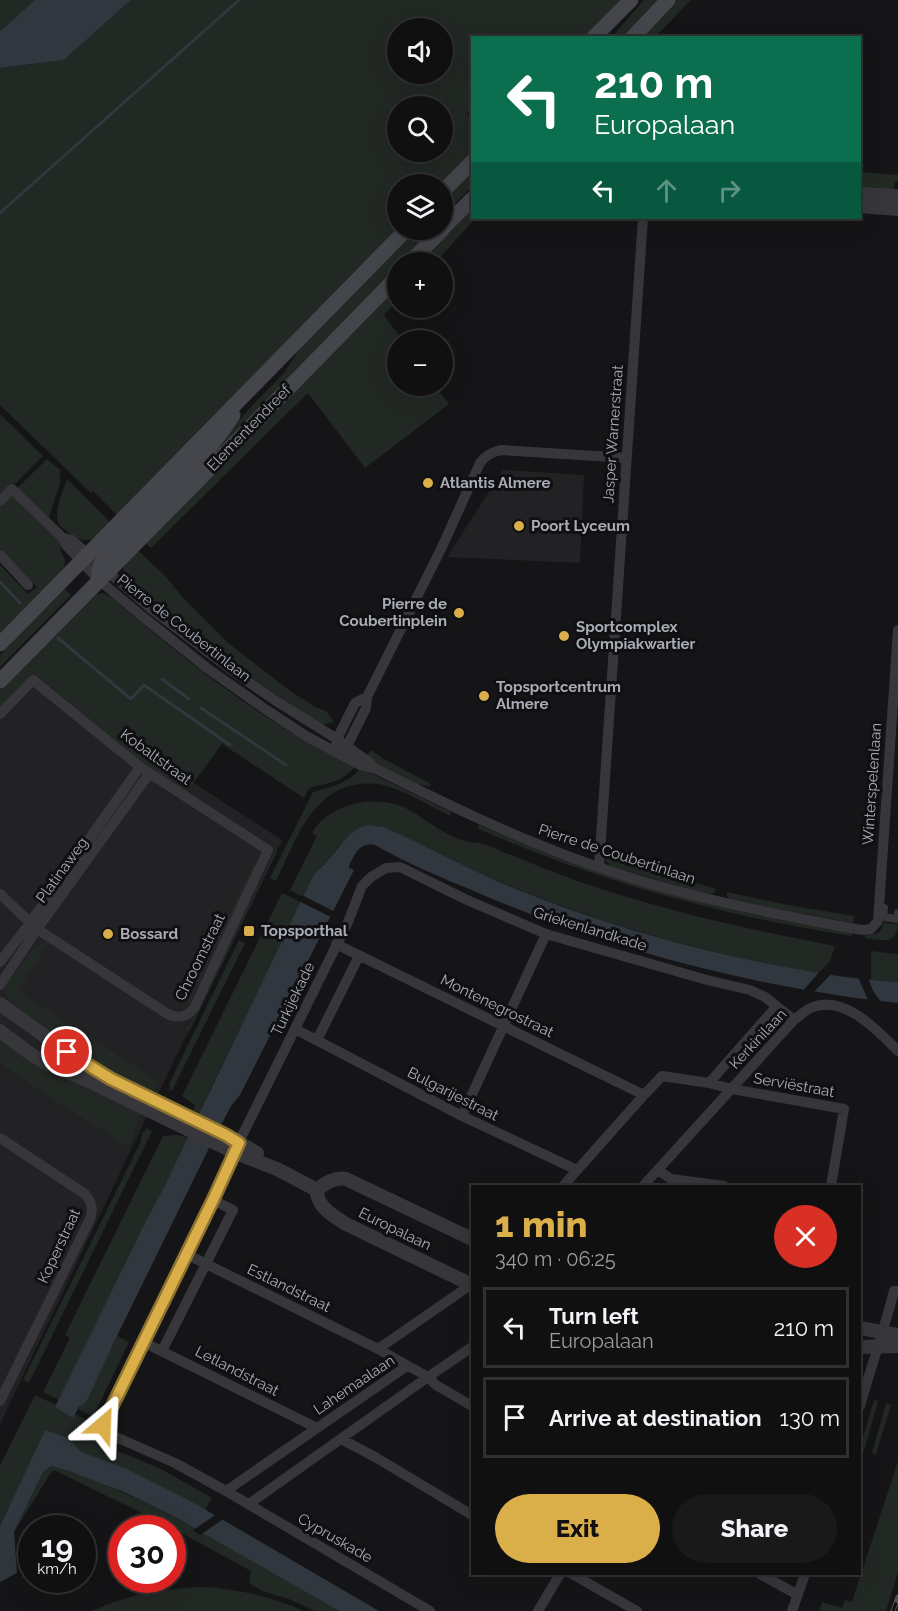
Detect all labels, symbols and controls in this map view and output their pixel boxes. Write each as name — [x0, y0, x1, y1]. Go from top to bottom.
map controls — [387, 18, 453, 396]
button: sound — [387, 18, 453, 84]
text: 210 m — [594, 59, 713, 108]
icon: left — [495, 60, 573, 138]
button: search — [387, 96, 453, 162]
text: Europalaan — [594, 109, 735, 140]
button: layers — [387, 174, 453, 240]
icon: left — [587, 174, 620, 207]
icon: ahead — [650, 174, 683, 207]
icon: right — [713, 174, 746, 207]
button: + — [387, 252, 453, 318]
button: − — [387, 330, 453, 396]
street label: Jasper Warnerstraat — [599, 364, 627, 504]
street label: Elementendreef — [203, 381, 295, 475]
place label: Atlantis Almere — [440, 474, 550, 492]
marker: Atlantis Almere — [421, 476, 435, 490]
place label: Poort Lyceum — [531, 517, 630, 535]
marker: Poort Lyceum — [512, 519, 526, 533]
street label: Pierre de Coubertinlaan — [114, 570, 254, 686]
place label: Pierre de Coubertinplein — [339, 595, 447, 630]
marker: Pierre de Coubertinplein — [452, 606, 466, 620]
place label: Sportcomplex Olympiakwartier — [576, 618, 696, 653]
marker: Sportcomplex Olympiakwartier — [557, 629, 571, 643]
place label: Topsportcentrum Almere — [496, 678, 621, 713]
marker: Topsportcentrum Almere — [477, 689, 491, 703]
street label: Winterspelenlaan — [859, 722, 885, 846]
street label: Kobaltstraat — [117, 725, 195, 789]
street label: Pierre de Coubertinlaan — [536, 820, 698, 888]
street label: Platinaweg — [32, 834, 92, 906]
street label: Griekenlandkade — [531, 903, 649, 955]
street label: Chroomstraat — [171, 911, 229, 1003]
place label: Topsporthal — [261, 922, 348, 940]
marker: Topsporthal — [242, 924, 256, 938]
place label: Bossard — [120, 925, 178, 943]
marker: Bossard — [101, 927, 115, 941]
street label: Turkijekade — [267, 959, 319, 1039]
street label: Montenegrostraat — [437, 971, 557, 1041]
street label: Kerkinilaan — [726, 1005, 790, 1073]
pin — [41, 1026, 92, 1077]
icon: arrive — [50, 1035, 83, 1068]
street label: Bulgarijestraat — [404, 1063, 502, 1125]
street label: Serviëstraat — [752, 1069, 836, 1101]
text: 1 min — [495, 1203, 587, 1245]
street label: Europalaan — [356, 1204, 434, 1254]
button: close — [774, 1205, 837, 1268]
street label: Koperstraat — [34, 1206, 84, 1286]
text: 340 m · 06:25 — [495, 1247, 616, 1271]
street label: Estlandstraat — [244, 1260, 334, 1316]
text: Turn left — [549, 1303, 639, 1329]
icon: left — [498, 1311, 531, 1344]
text: 210 m — [774, 1315, 834, 1341]
text: Europalaan — [549, 1329, 654, 1353]
street label: Letlandstraat — [192, 1342, 282, 1400]
street label: Lahemaalaan — [310, 1351, 398, 1419]
position arrow — [71, 1393, 135, 1457]
icon: arrive — [498, 1401, 531, 1434]
text: Arrive at destination — [549, 1405, 762, 1431]
text: 130 m — [780, 1405, 840, 1431]
button: Exit — [495, 1494, 660, 1563]
button: Share — [672, 1494, 837, 1563]
street label: Cypruskade — [294, 1509, 376, 1567]
speed limit sign: 30 — [108, 1515, 186, 1593]
text: 19 — [41, 1529, 73, 1564]
text: km/h — [37, 1560, 77, 1578]

